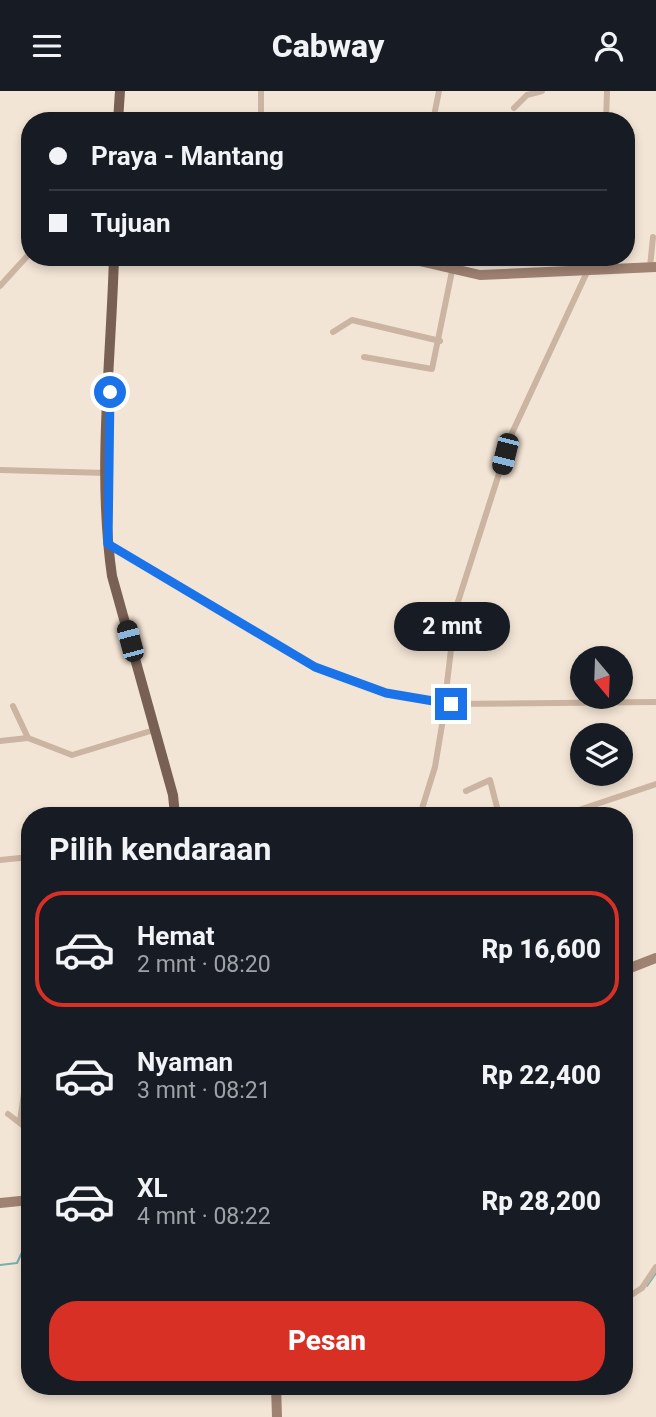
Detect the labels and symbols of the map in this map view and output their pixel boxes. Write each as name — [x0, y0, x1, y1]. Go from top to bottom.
route start — [94, 376, 126, 408]
car — [490, 431, 521, 477]
callout: 2 mnt — [393, 603, 509, 651]
car — [115, 618, 146, 664]
north arrow — [570, 646, 634, 709]
route end — [435, 688, 467, 720]

